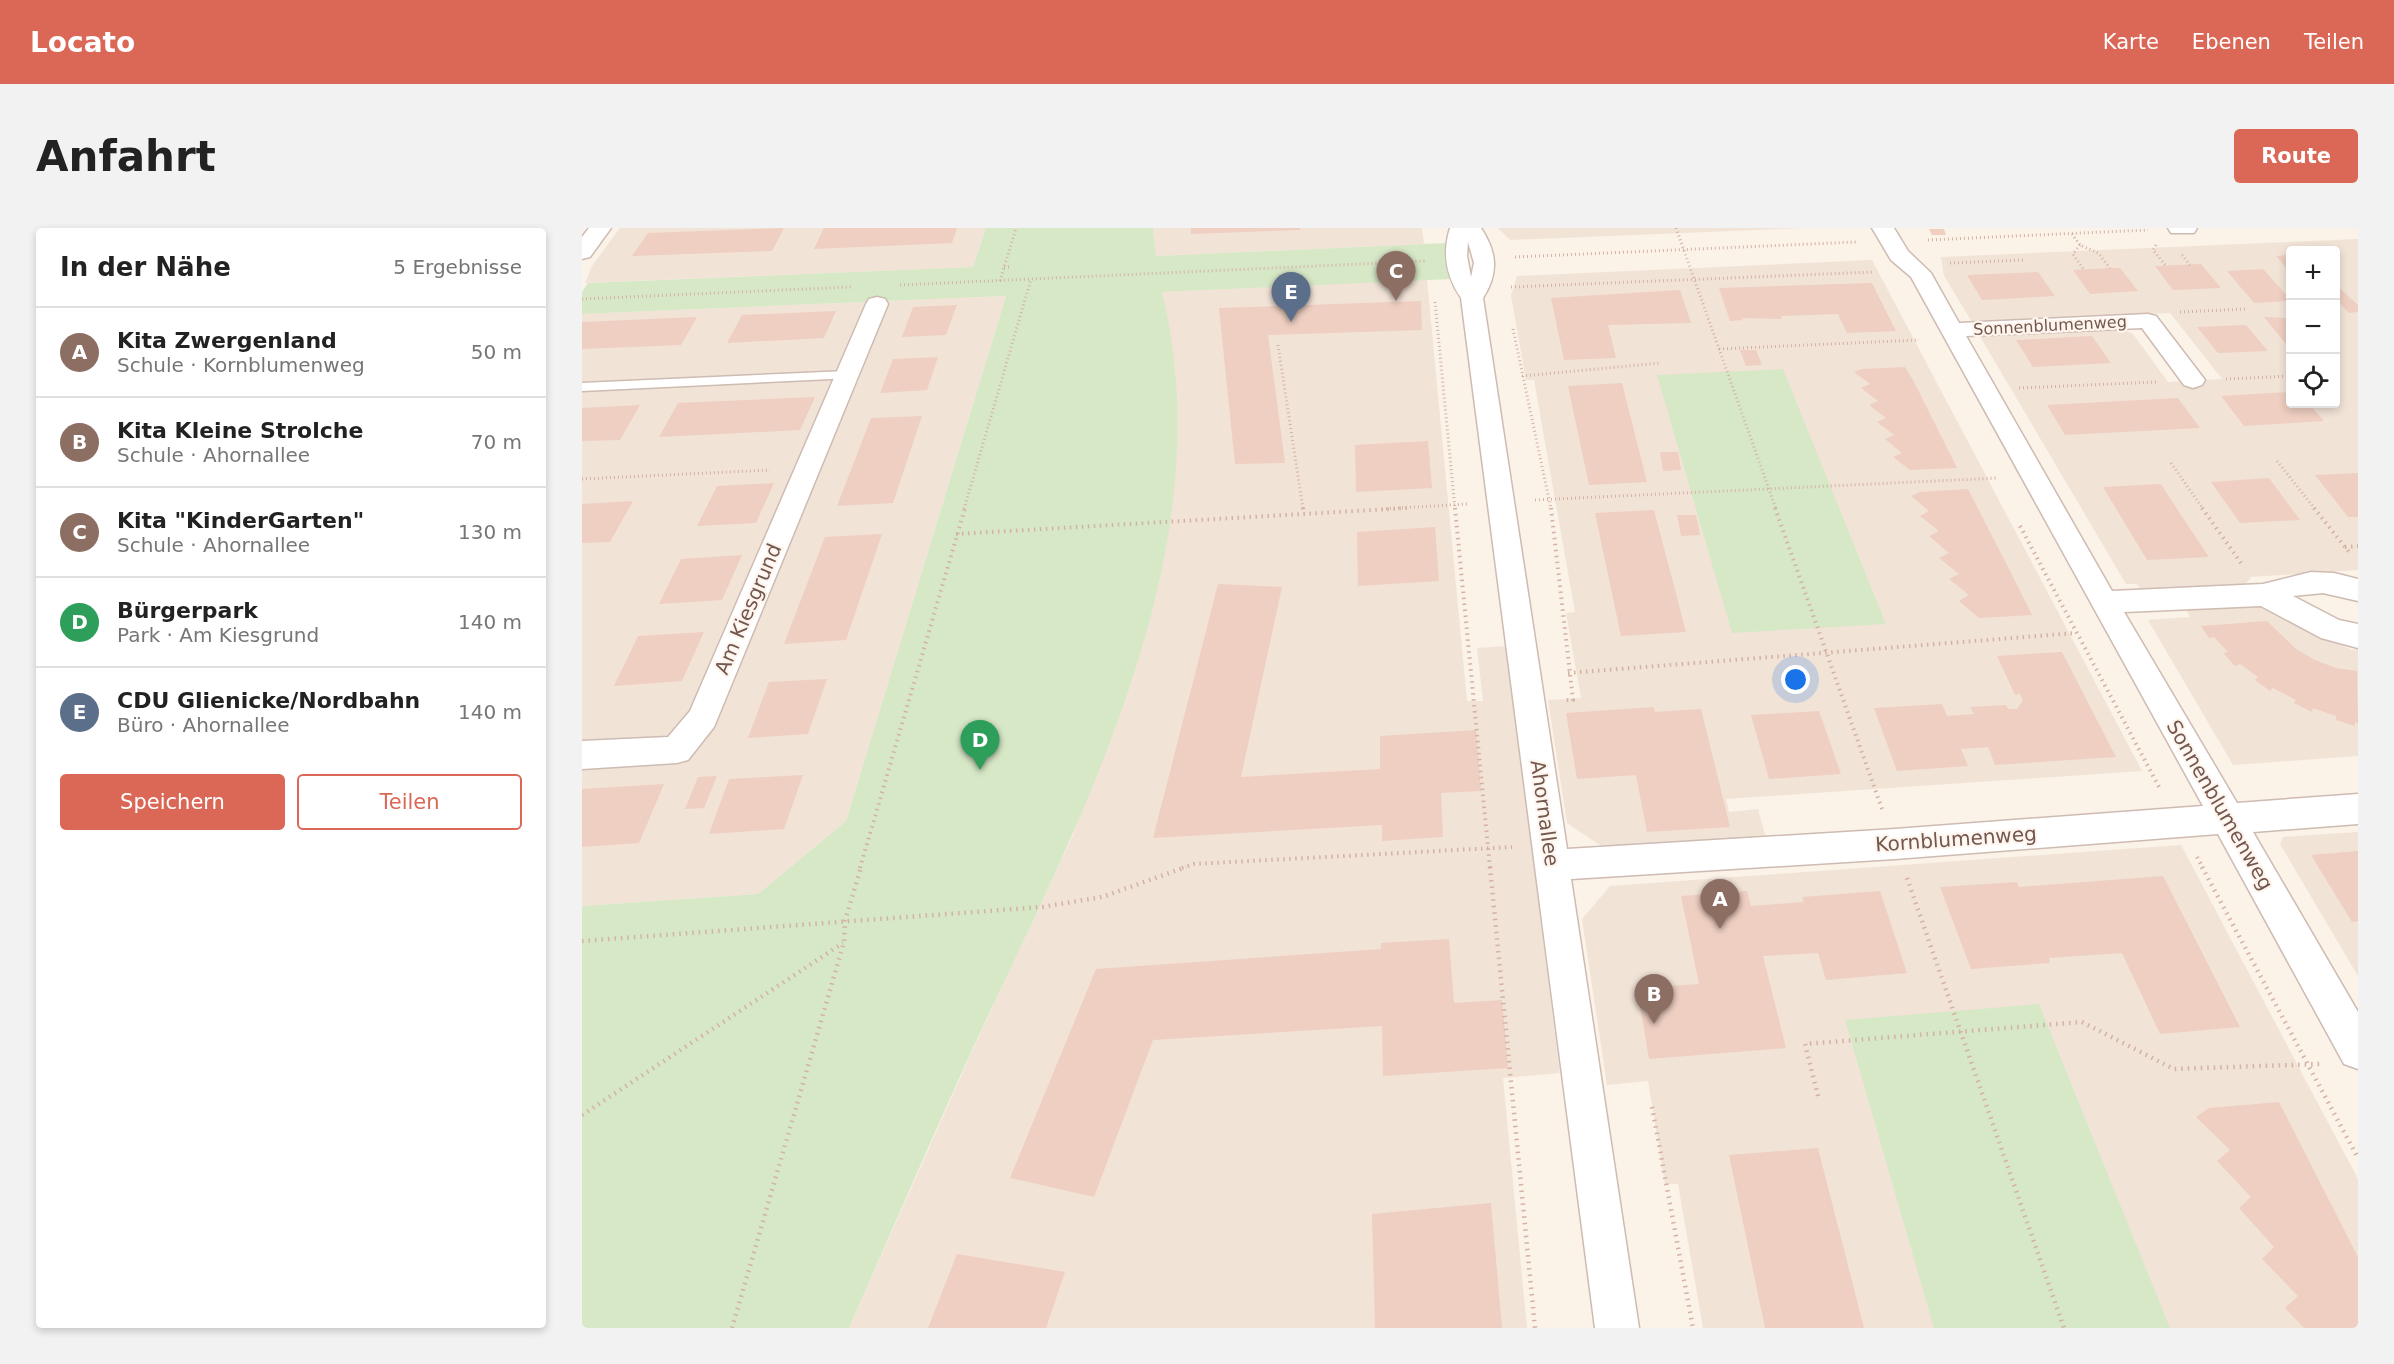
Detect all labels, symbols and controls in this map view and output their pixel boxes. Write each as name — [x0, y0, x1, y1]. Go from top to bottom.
text: Locato — [30, 26, 135, 59]
text: Karte — [2103, 30, 2159, 54]
text: Ebenen — [2192, 30, 2271, 54]
text: Teilen — [2304, 30, 2364, 54]
button: Route — [2234, 129, 2358, 183]
text: Anfahrt — [36, 132, 216, 181]
map controls — [2286, 246, 2340, 408]
button: + — [2286, 246, 2340, 300]
pin: C — [1376, 251, 1416, 301]
text: In der Nähe — [60, 252, 231, 282]
text: 5 Ergebnisse — [393, 255, 522, 279]
pin: E — [1272, 272, 1310, 322]
button: − — [2286, 300, 2340, 354]
street label: Sonnenblumenweg — [1973, 312, 2127, 339]
text: Kita Zwergenland — [117, 328, 337, 353]
text: A — [72, 340, 87, 364]
text: 50 m — [471, 340, 522, 364]
text: Schule · Kornblumenweg — [117, 353, 365, 377]
button: locate — [2286, 354, 2340, 408]
text: Kita Kleine Strolche — [117, 418, 363, 443]
text: B — [72, 430, 87, 454]
text: 70 m — [471, 430, 522, 454]
text: Schule · Ahornallee — [117, 443, 310, 467]
text: Kita "KinderGarten" — [117, 508, 364, 533]
text: C — [72, 520, 87, 544]
text: 130 m — [458, 520, 522, 544]
text: Schule · Ahornallee — [117, 533, 310, 557]
street label: Am Kiesgrund — [710, 540, 786, 678]
text: Bürgerpark — [117, 598, 258, 623]
text: D — [71, 610, 88, 634]
text: 140 m — [458, 610, 522, 634]
text: Park · Am Kiesgrund — [117, 623, 319, 647]
your location — [1781, 665, 1810, 694]
text: CDU Glienicke/Nordbahn — [117, 688, 420, 713]
text: E — [73, 700, 86, 724]
text: 140 m — [458, 700, 522, 724]
text: Büro · Ahornallee — [117, 713, 290, 737]
street label: Sonnenblumenweg — [2162, 716, 2278, 894]
pin: D — [960, 720, 1000, 770]
street label: Ahornallee — [1526, 758, 1564, 868]
button: Speichern — [60, 774, 285, 830]
button: Teilen — [297, 774, 522, 830]
street label: Kornblumenweg — [1875, 821, 2037, 857]
pin: A — [1700, 880, 1740, 929]
pin: B — [1634, 974, 1674, 1024]

